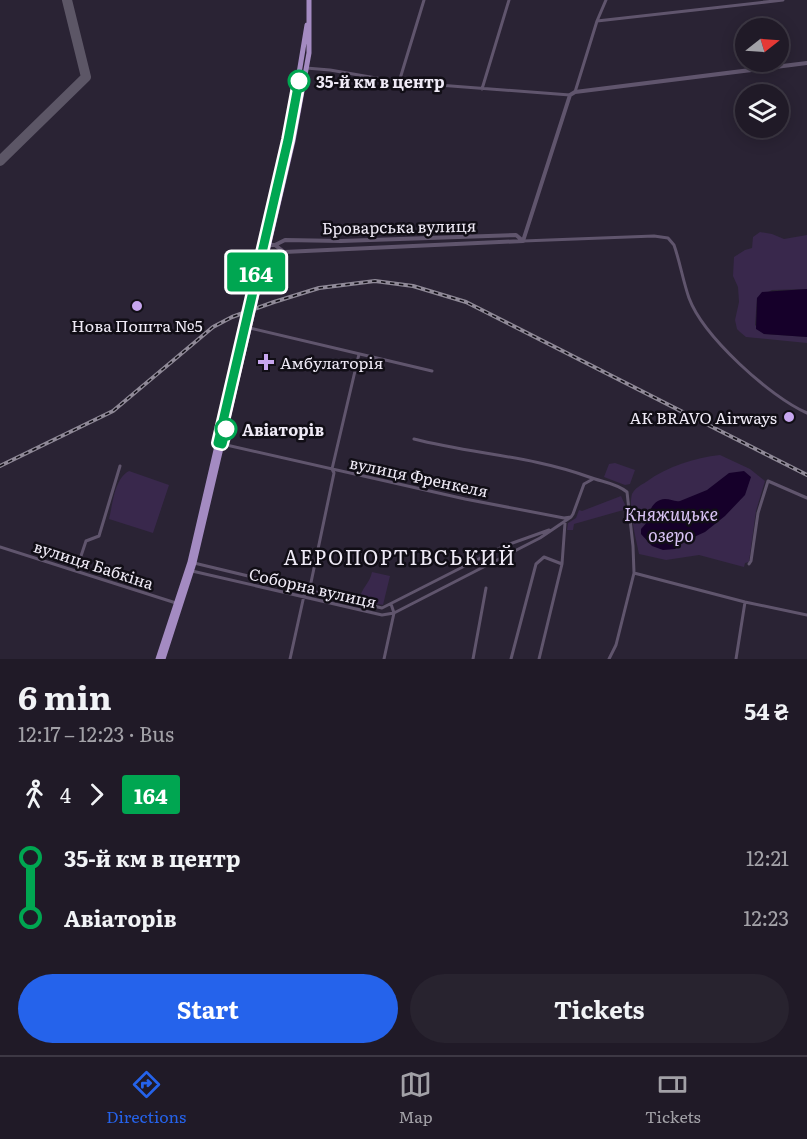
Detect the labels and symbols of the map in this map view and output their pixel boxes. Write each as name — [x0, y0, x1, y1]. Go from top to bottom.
north arrow — [735, 18, 789, 72]
place label: 35-й км в центр — [316, 69, 444, 93]
marker: 35-й км в центр — [288, 70, 310, 92]
street label: Броварська вулиця — [322, 213, 476, 239]
line badge: 164 — [222, 252, 290, 292]
marker: Нова Пошта №5 — [130, 299, 144, 313]
place label: Нова Пошта №5 — [71, 313, 203, 337]
place label: Амбулаторія — [280, 350, 383, 374]
marker: Амбулаторія — [257, 353, 275, 371]
place label: АК BRAVO Airways — [630, 405, 777, 429]
marker: АК BRAVO Airways — [782, 410, 796, 424]
place label: Авіаторів — [242, 417, 324, 441]
marker: Авіаторів — [215, 418, 237, 440]
street label: вулиця Френкеля — [347, 450, 491, 502]
water label: Княжицьке озеро — [624, 500, 718, 548]
street label: вулиця Бабкіна — [31, 533, 157, 595]
district label: АЕРОПОРТІВСЬКИЙ — [284, 541, 516, 571]
street label: Соборна вулиця — [247, 561, 379, 613]

